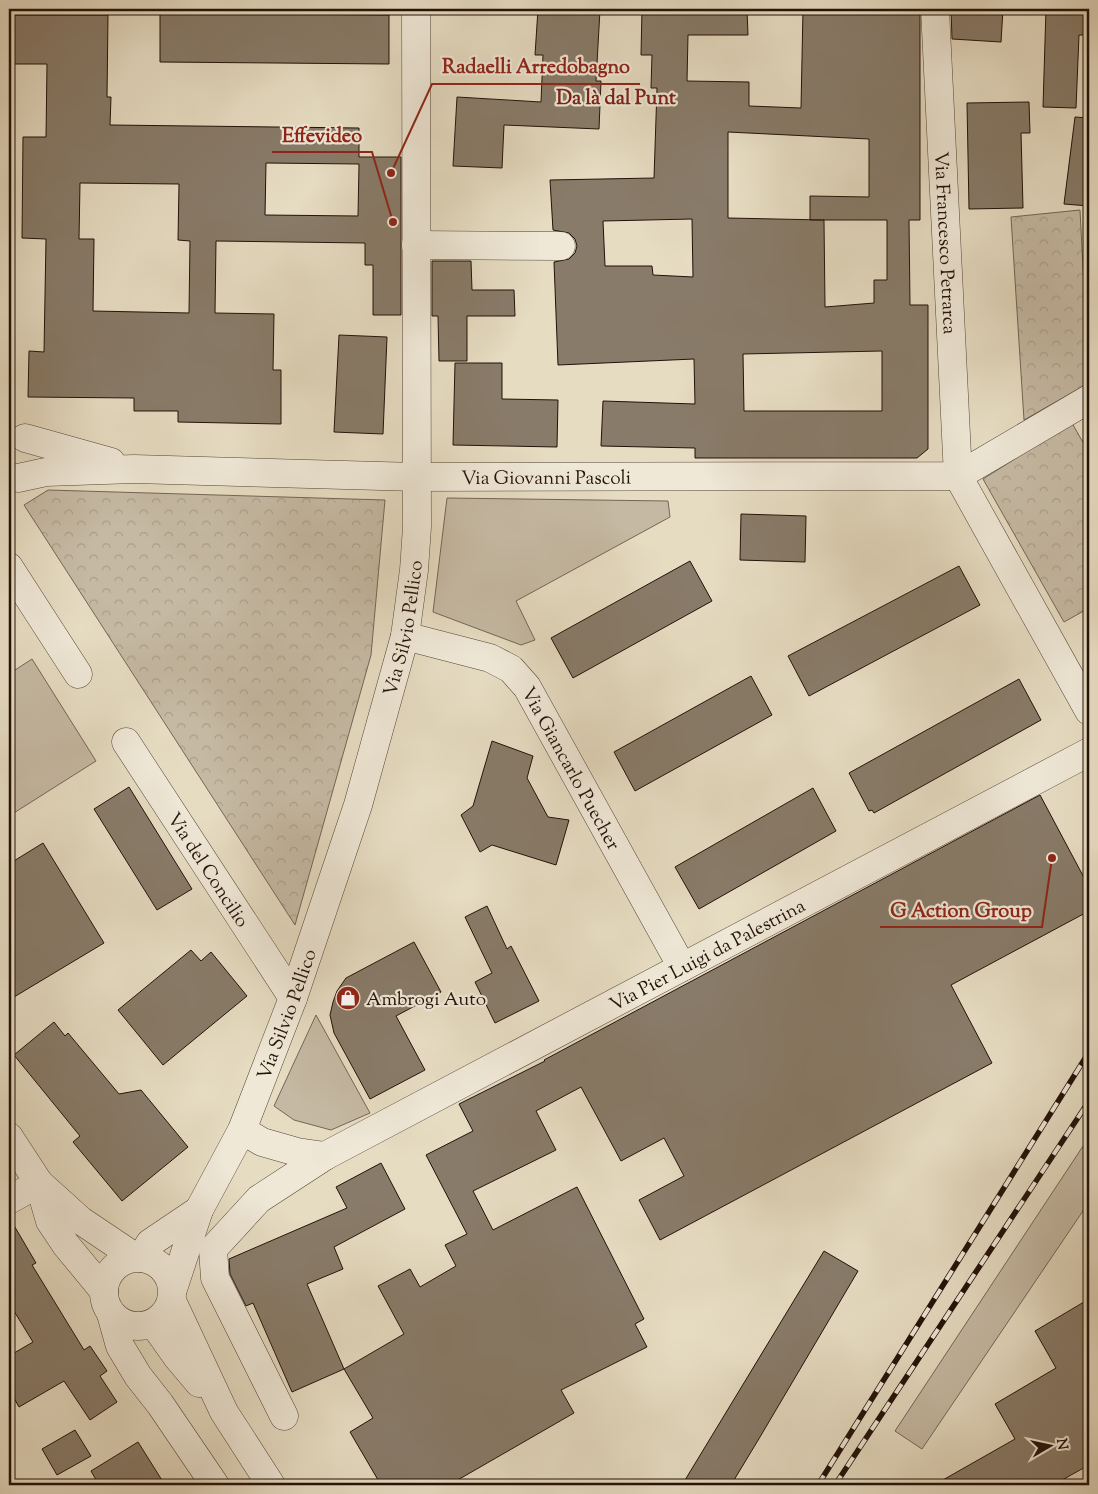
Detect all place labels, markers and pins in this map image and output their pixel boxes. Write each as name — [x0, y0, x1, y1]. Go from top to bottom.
callout: Radaelli Arredobagno — [432, 49, 640, 84]
callout: Effevideo — [272, 117, 372, 152]
callout: G Action Group — [880, 892, 1042, 927]
shop icon: Ambrogi Auto — [335, 985, 361, 1011]
place label: Ambrogi Auto — [366, 987, 486, 1014]

